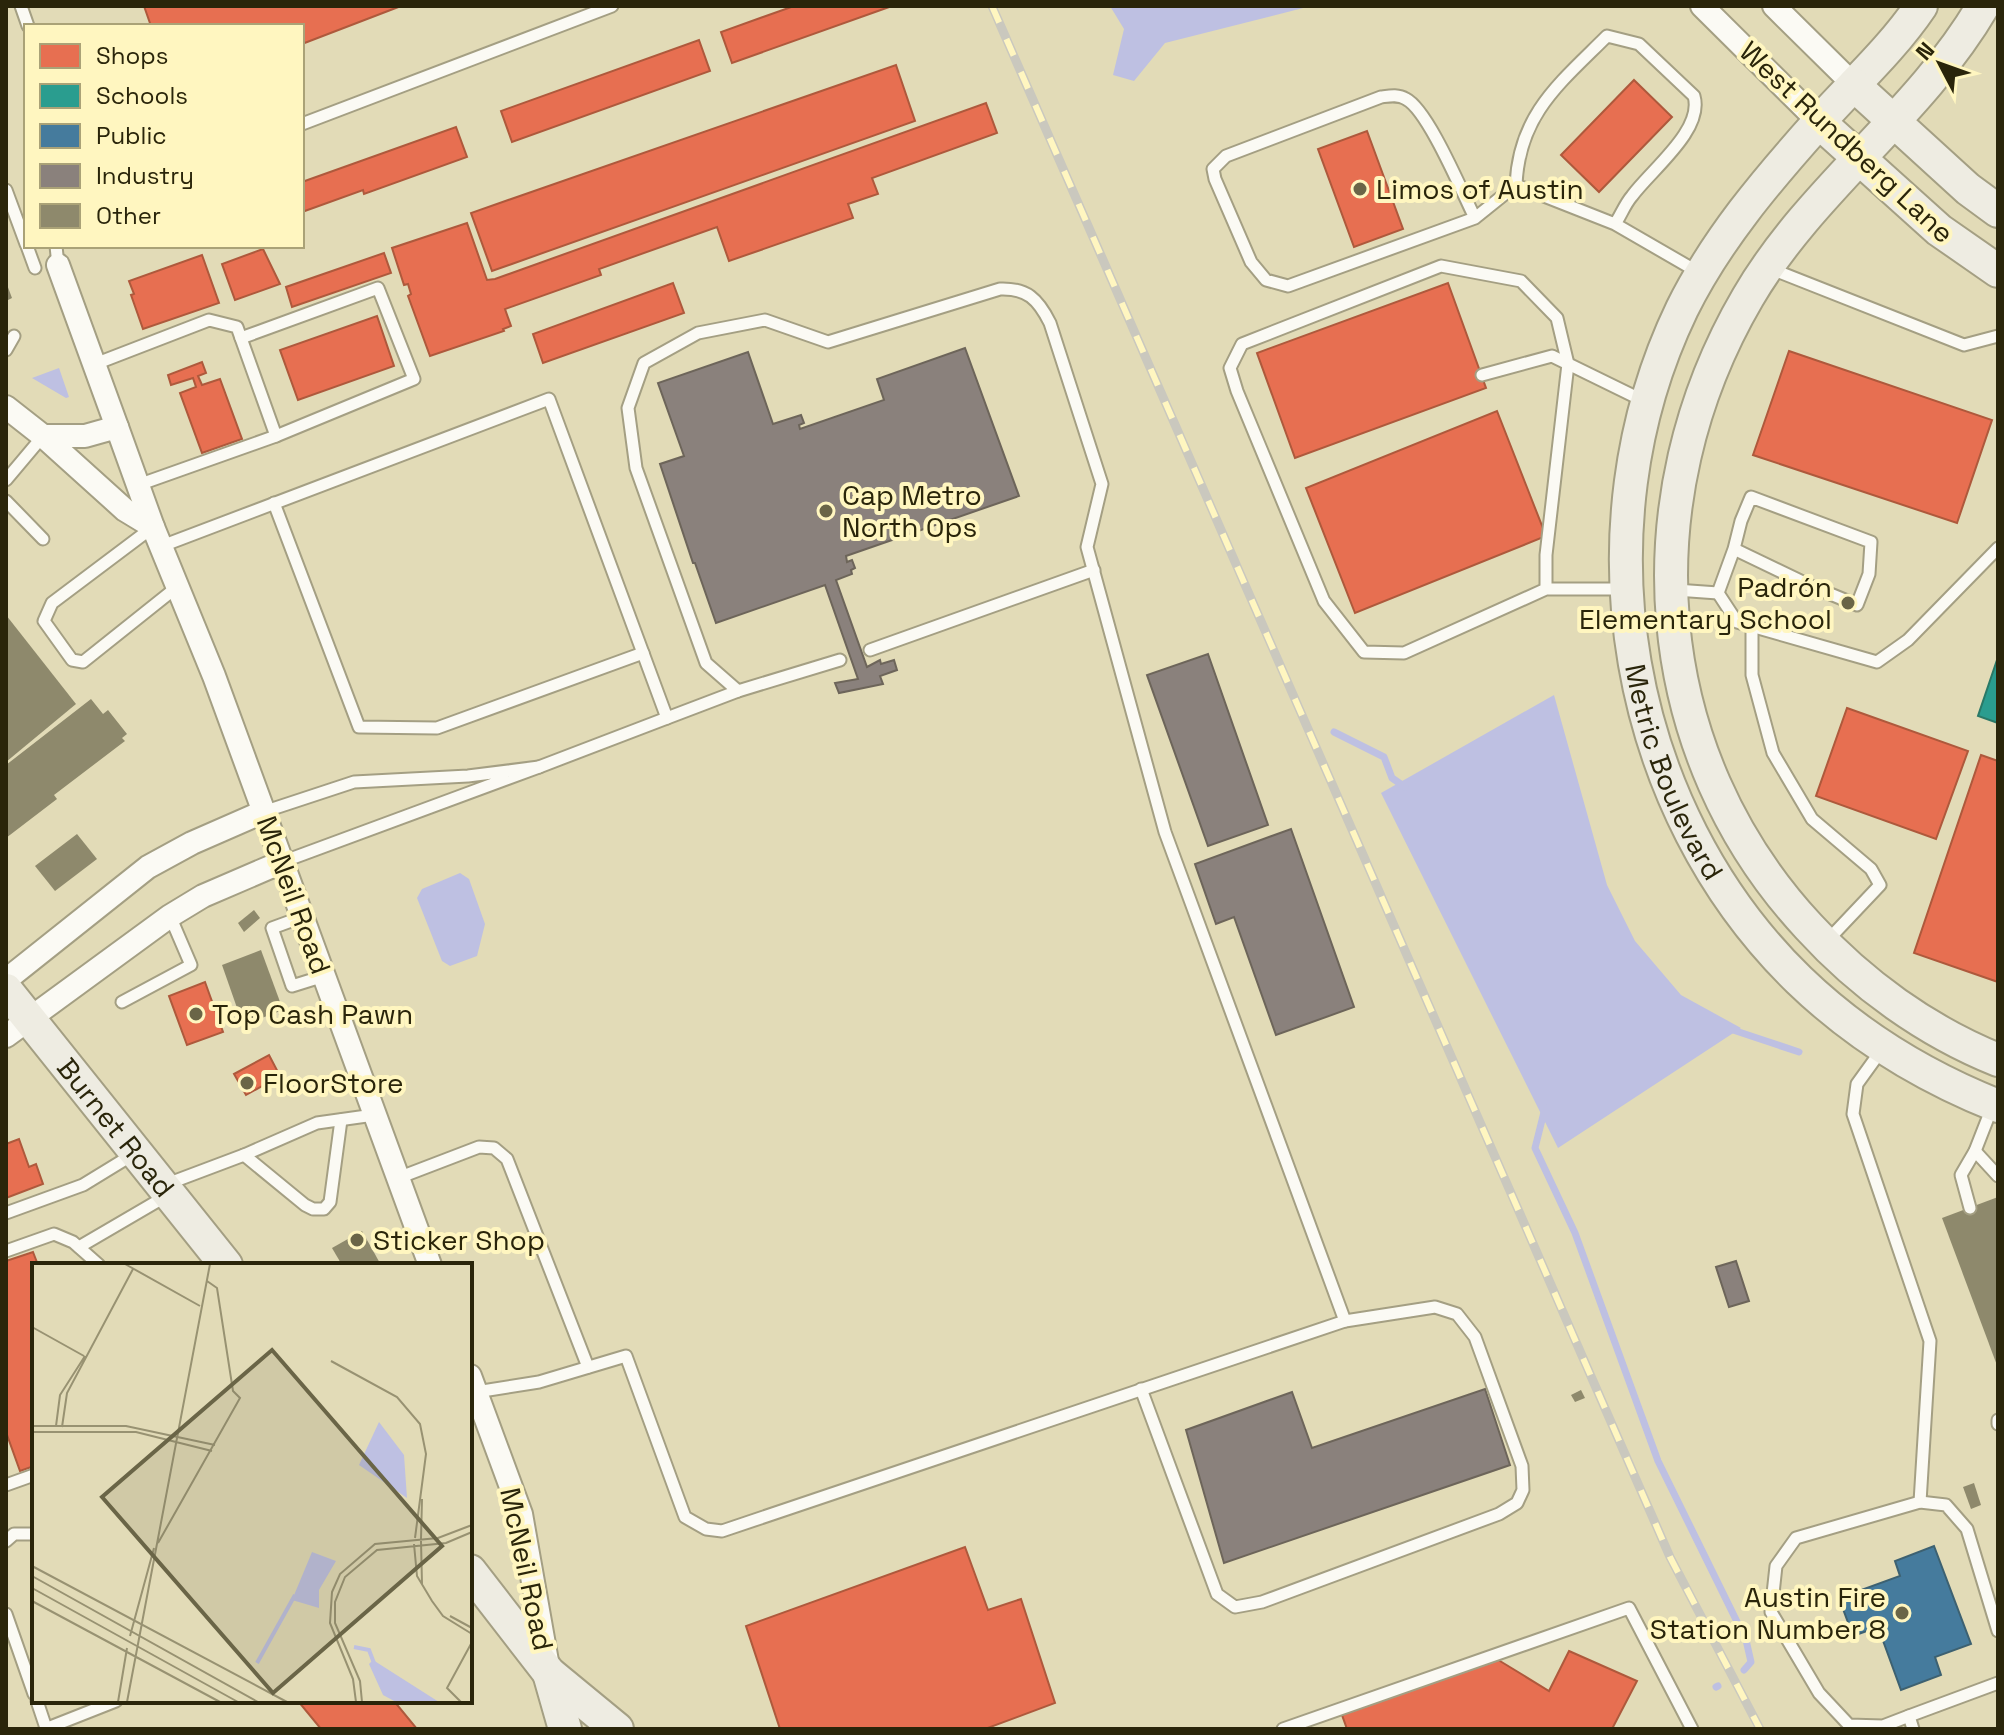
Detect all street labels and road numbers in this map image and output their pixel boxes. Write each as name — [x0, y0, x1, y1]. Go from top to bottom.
street label: West Rundberg Lane — [1732, 33, 1962, 251]
street label: Metric Boulevard — [1617, 661, 1731, 887]
street label: McNeil Road — [249, 811, 339, 979]
street label: Burnet Road — [49, 1050, 183, 1204]
street label: McNeil Road — [492, 1484, 562, 1654]

